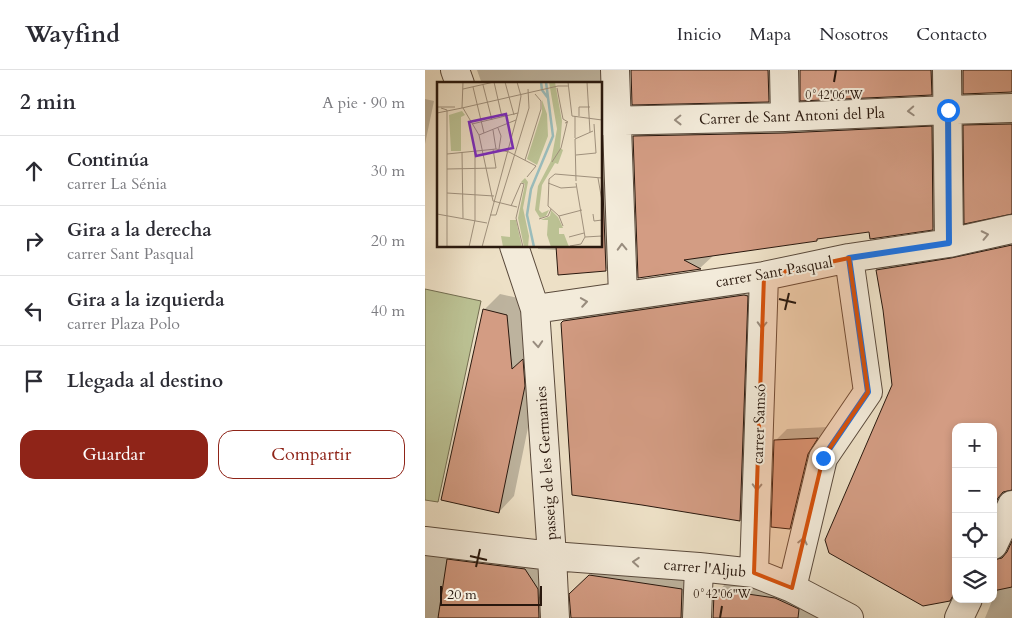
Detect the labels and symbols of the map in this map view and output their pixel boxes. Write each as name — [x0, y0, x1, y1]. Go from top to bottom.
inset map — [437, 82, 603, 248]
text: 0°42'06"W — [805, 87, 864, 103]
route start — [937, 99, 960, 122]
street label: Carrer de Sant Antoni del Pla — [699, 103, 886, 129]
one-way arrow — [907, 106, 915, 117]
one-way arrow — [674, 115, 682, 125]
one-way arrow — [981, 230, 990, 241]
one-way arrow — [616, 243, 627, 251]
street label: carrer Sant Pasqual — [714, 252, 834, 292]
one-way arrow — [580, 297, 588, 308]
one-way arrow — [757, 321, 768, 329]
one-way arrow — [532, 340, 543, 348]
street label: carrer Samsó — [748, 383, 770, 465]
street label: passeig de les Germanies — [531, 385, 561, 541]
route end — [812, 447, 835, 470]
one-way arrow — [752, 484, 762, 491]
one-way arrow — [797, 536, 808, 545]
street label: carrer l'Aljub — [663, 554, 747, 582]
one-way arrow — [631, 557, 639, 568]
scale bar — [440, 583, 543, 606]
text: 0°42'06"W — [693, 586, 752, 602]

